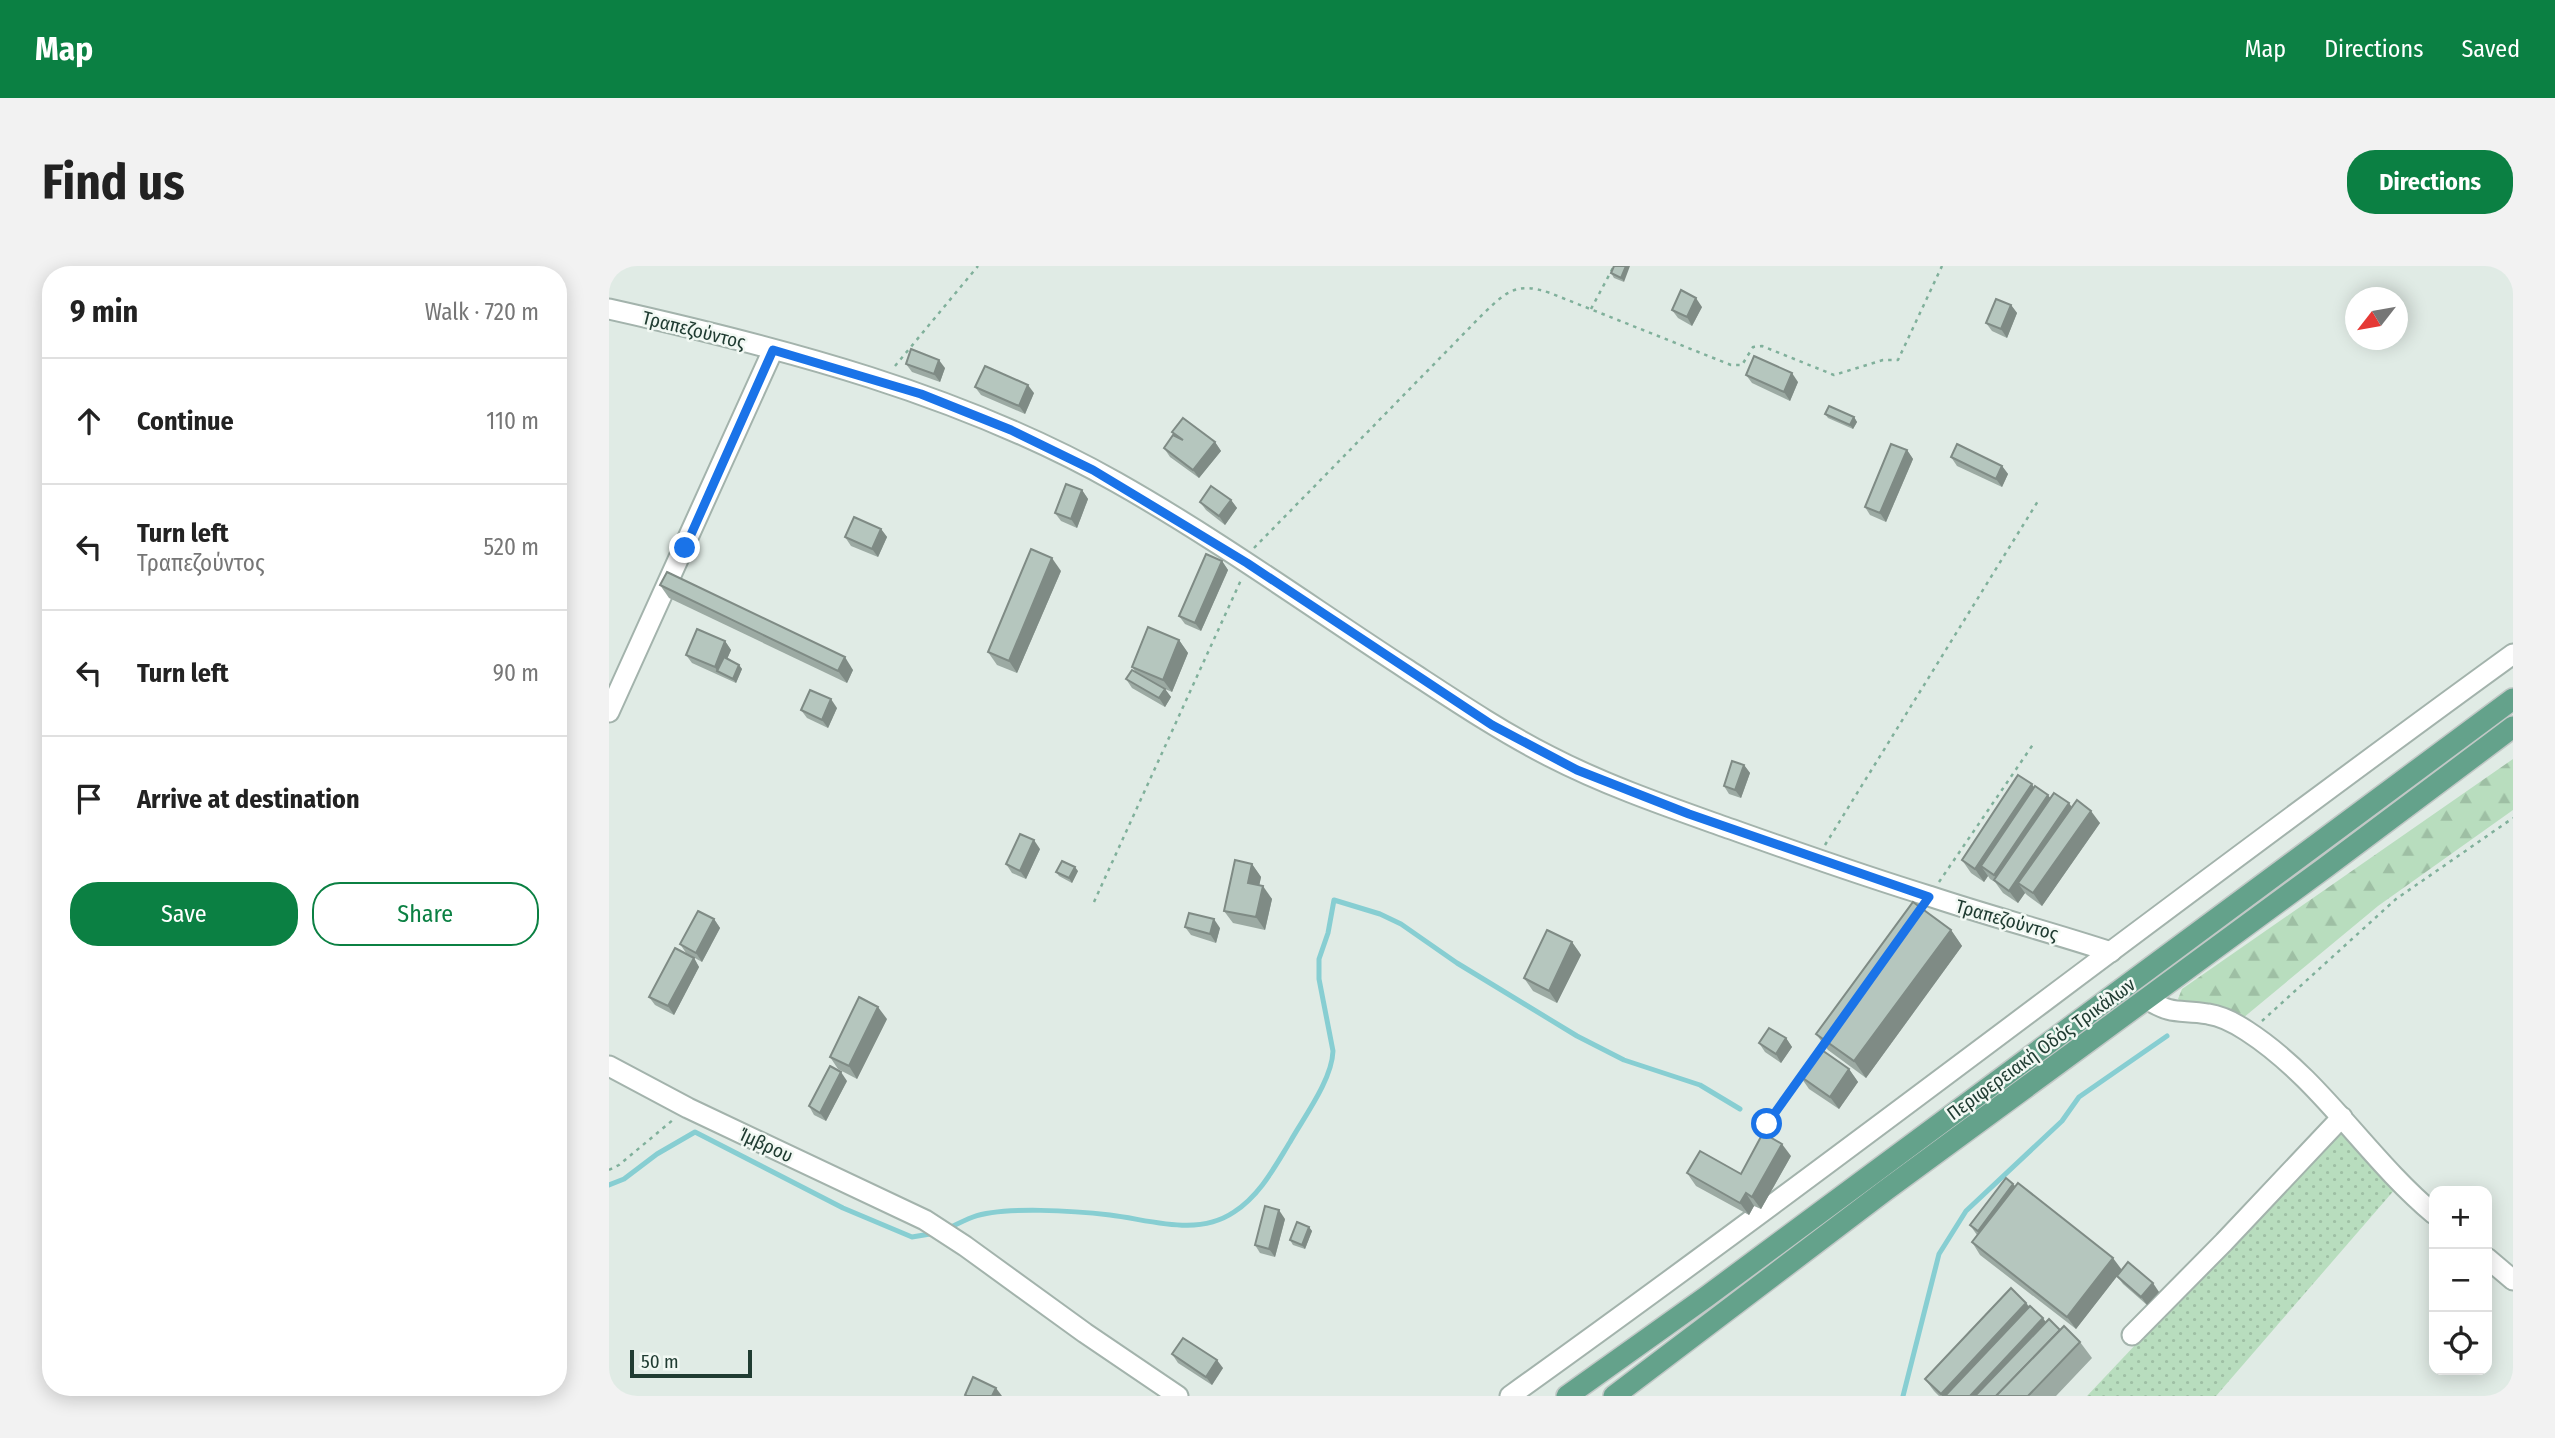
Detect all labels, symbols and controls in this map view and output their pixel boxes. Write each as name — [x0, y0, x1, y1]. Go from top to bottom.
text: Map — [35, 29, 93, 69]
text: Map — [2245, 35, 2286, 63]
text: Directions — [2324, 35, 2423, 63]
text: Saved — [2461, 35, 2520, 63]
button: Directions — [2347, 150, 2513, 214]
text: Find us — [42, 153, 185, 212]
north arrow — [2345, 287, 2408, 350]
text: 9 min — [70, 294, 138, 330]
text: Walk · 720 m — [425, 298, 539, 326]
street label: Τραπεζούντος — [640, 306, 748, 354]
icon: ahead — [70, 402, 108, 440]
text: Continue — [137, 406, 234, 437]
text: 110 m — [486, 407, 539, 435]
text: Turn left — [137, 518, 229, 549]
icon: left — [70, 528, 108, 566]
route end — [669, 532, 700, 563]
text: 520 m — [483, 533, 539, 561]
text: Τραπεζούντος — [137, 549, 265, 577]
icon: left — [70, 654, 108, 692]
text: Turn left — [137, 658, 229, 689]
text: 90 m — [493, 659, 539, 687]
icon: arrive — [70, 780, 108, 818]
text: Arrive at destination — [137, 784, 360, 815]
button: Save — [70, 882, 298, 946]
button: Share — [312, 882, 539, 946]
street label: Τραπεζούντος — [1953, 894, 2061, 946]
street label: Περιφερειακή Οδός Τρικάλων — [1942, 973, 2140, 1125]
route start — [1751, 1108, 1782, 1139]
street label: Ίμβρου — [735, 1123, 797, 1167]
map controls — [2429, 1186, 2492, 1375]
button: + — [2429, 1186, 2492, 1249]
button: − — [2429, 1249, 2492, 1312]
button: locate — [2429, 1312, 2492, 1375]
scale bar — [630, 1347, 753, 1379]
text: 50 m — [641, 1350, 679, 1373]

